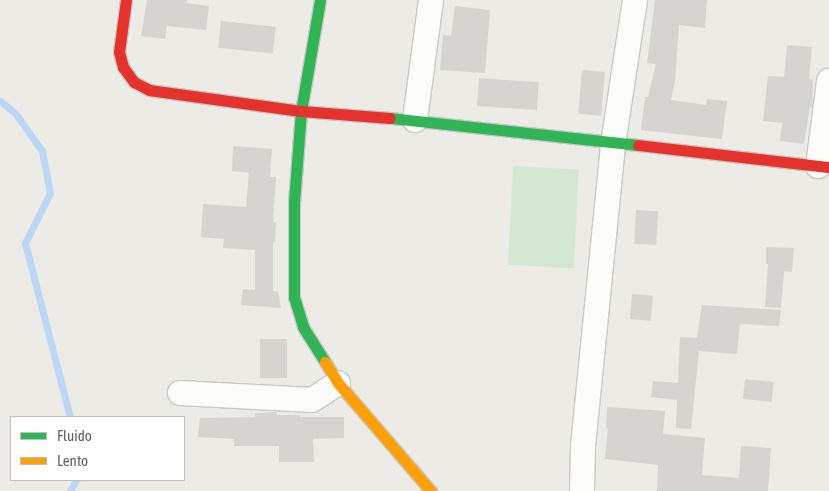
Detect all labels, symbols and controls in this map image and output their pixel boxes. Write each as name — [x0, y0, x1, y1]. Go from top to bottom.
legend — [10, 416, 185, 481]
text: Fluido — [57, 427, 92, 444]
text: Lento — [57, 452, 88, 469]

